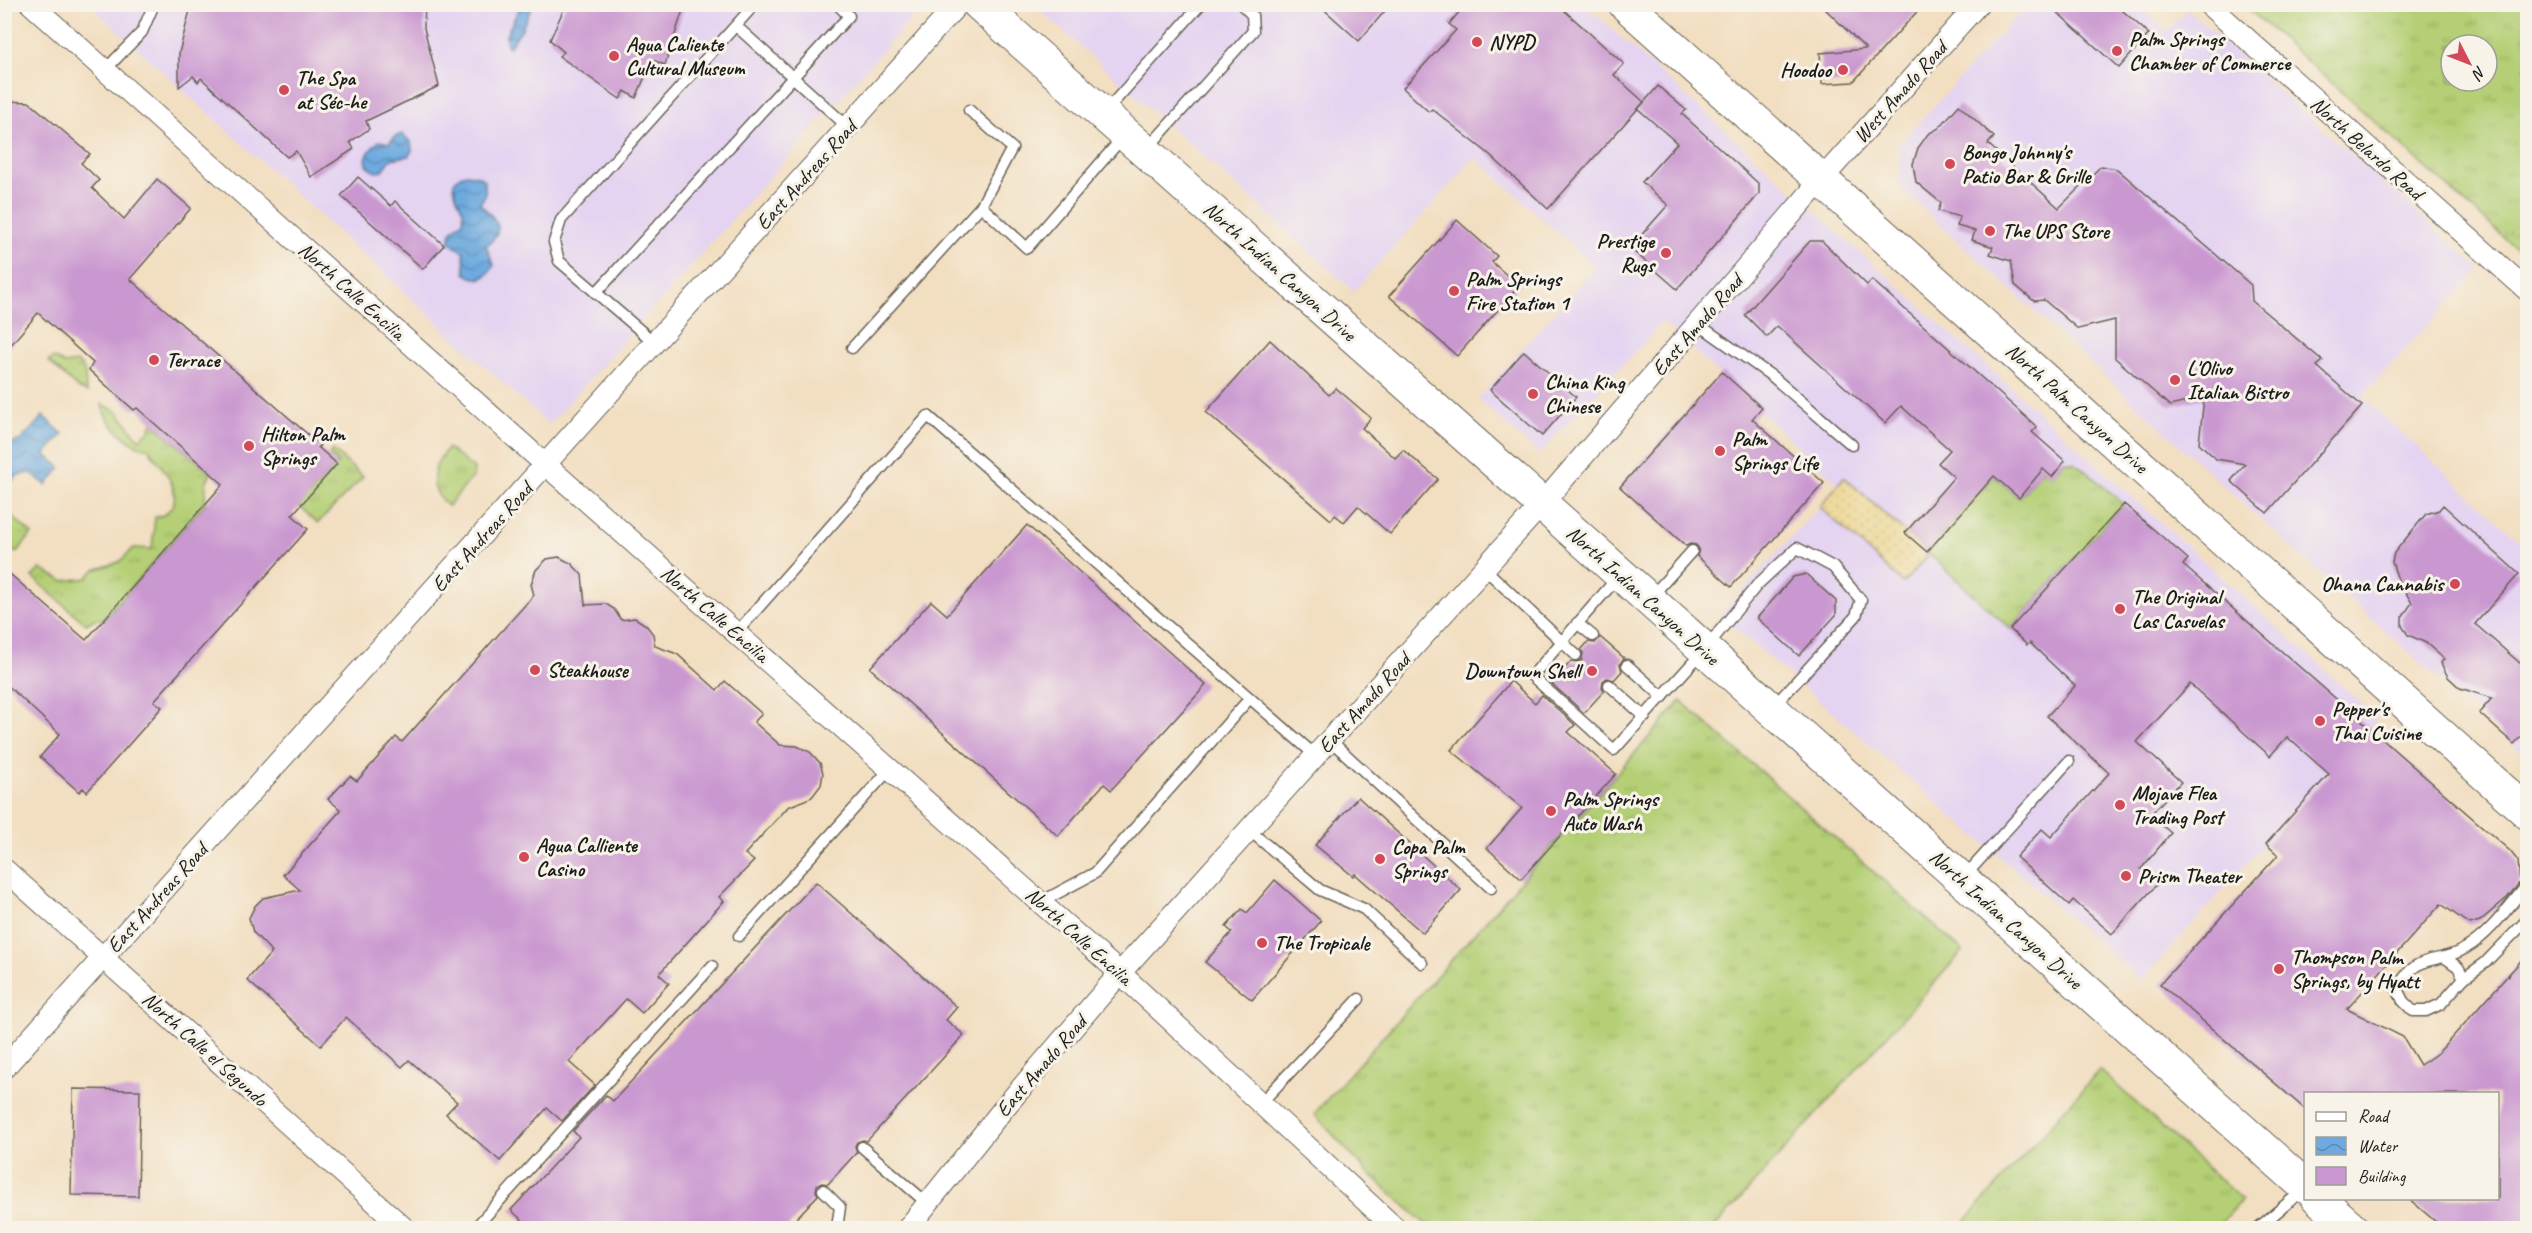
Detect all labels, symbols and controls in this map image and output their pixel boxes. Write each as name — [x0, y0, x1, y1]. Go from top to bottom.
place label: Palm Springs Chamber of Commerce — [2129, 26, 2292, 76]
place label: NYPD — [1489, 29, 1537, 55]
place label: Agua Caliente Cultural Museum — [626, 31, 745, 81]
street label: West Amado Road — [1848, 33, 1955, 148]
north arrow — [2439, 33, 2499, 93]
marker: NYPD — [1470, 35, 1484, 49]
marker: Palm Springs Chamber of Commerce — [2110, 44, 2124, 58]
marker: Agua Caliente Cultural Museum — [607, 49, 621, 63]
place label: Hoodoo — [1780, 57, 1832, 83]
text: N — [2467, 62, 2490, 85]
marker: Hoodoo — [1836, 63, 1850, 77]
place label: The Spa at Séc-he — [296, 65, 368, 115]
marker: The Spa at Séc-he — [277, 83, 291, 97]
street label: North Belardo Road — [2305, 91, 2431, 208]
street label: East Andreas Road — [750, 112, 865, 235]
place label: Bongo Johnny's Patio Bar & Grille — [1962, 139, 2093, 189]
marker: Bongo Johnny's Patio Bar & Grille — [1943, 157, 1957, 171]
street label: North Indian Canyon Drive — [1198, 196, 1363, 347]
place label: The UPS Store — [2002, 218, 2111, 244]
marker: The UPS Store — [1983, 224, 1997, 238]
place label: Prestige Rugs — [1597, 228, 1657, 278]
street label: North Calle Encilia — [293, 236, 413, 347]
marker: Prestige Rugs — [1659, 246, 1673, 260]
place label: Palm Springs Fire Station 1 — [1466, 266, 1571, 316]
street label: East Amado Road — [1646, 266, 1751, 381]
marker: Palm Springs Fire Station 1 — [1447, 284, 1461, 298]
street label: North Palm Canyon Drive — [2001, 337, 2154, 479]
place label: Terrace — [166, 347, 221, 373]
marker: Terrace — [147, 353, 161, 367]
place label: L'Olivo Italian Bistro — [2187, 355, 2291, 405]
place label: China King Chinese — [1545, 369, 1626, 419]
marker: L'Olivo Italian Bistro — [2168, 373, 2182, 387]
marker: China King Chinese — [1526, 387, 1540, 401]
place label: Hilton Palm Springs — [261, 421, 346, 471]
place label: Palm Springs Life — [1732, 426, 1820, 476]
marker: Hilton Palm Springs — [242, 439, 256, 453]
marker: Palm Springs Life — [1713, 444, 1727, 458]
street label: East Andreas Road — [426, 474, 541, 597]
street label: North Indian Canyon Drive — [1561, 520, 1726, 671]
street label: North Calle Encilia — [656, 560, 776, 670]
place label: Ohana Cannabis — [2321, 571, 2446, 597]
marker: Ohana Cannabis — [2448, 577, 2462, 591]
place label: The Original Las Casuelas — [2132, 584, 2226, 634]
marker: The Original Las Casuelas — [2113, 602, 2127, 616]
street label: East Amado Road — [1312, 645, 1418, 759]
place label: Steakhouse — [547, 657, 630, 683]
place label: Downtown Shell — [1465, 658, 1584, 684]
marker: Steakhouse — [528, 663, 542, 677]
marker: Downtown Shell — [1585, 664, 1599, 678]
place label: Pepper's Thai Cuisine — [2332, 696, 2423, 746]
marker: Pepper's Thai Cuisine — [2313, 714, 2327, 728]
place label: Mojave Flea Trading Post — [2132, 780, 2226, 830]
place label: Palm Springs Auto Wash — [1563, 786, 1660, 836]
marker: Mojave Flea Trading Post — [2113, 798, 2127, 812]
marker: Palm Springs Auto Wash — [1544, 804, 1558, 818]
place label: Agua Calliente Casino — [536, 832, 639, 882]
place label: Copa Palm Springs — [1392, 834, 1466, 884]
street label: East Andreas Road — [101, 835, 216, 958]
street label: North Indian Canyon Drive — [1924, 844, 2089, 995]
marker: Agua Calliente Casino — [517, 850, 531, 864]
marker: Copa Palm Springs — [1373, 852, 1387, 866]
place label: Prism Theater — [2138, 863, 2243, 889]
marker: Prism Theater — [2119, 869, 2133, 883]
street label: North Calle Encilia — [1020, 881, 1140, 992]
place label: The Tropicale — [1274, 930, 1372, 956]
marker: The Tropicale — [1255, 936, 1269, 950]
place label: Thompson Palm Springs, by Hyatt — [2291, 944, 2422, 995]
marker: Thompson Palm Springs, by Hyatt — [2272, 962, 2286, 976]
street label: North Calle el Segundo — [137, 986, 274, 1113]
street label: East Amado Road — [990, 1007, 1095, 1122]
legend — [2304, 1092, 2499, 1200]
text: Road — [2358, 1105, 2391, 1127]
text: Water — [2358, 1135, 2399, 1157]
text: Building — [2358, 1165, 2407, 1187]

